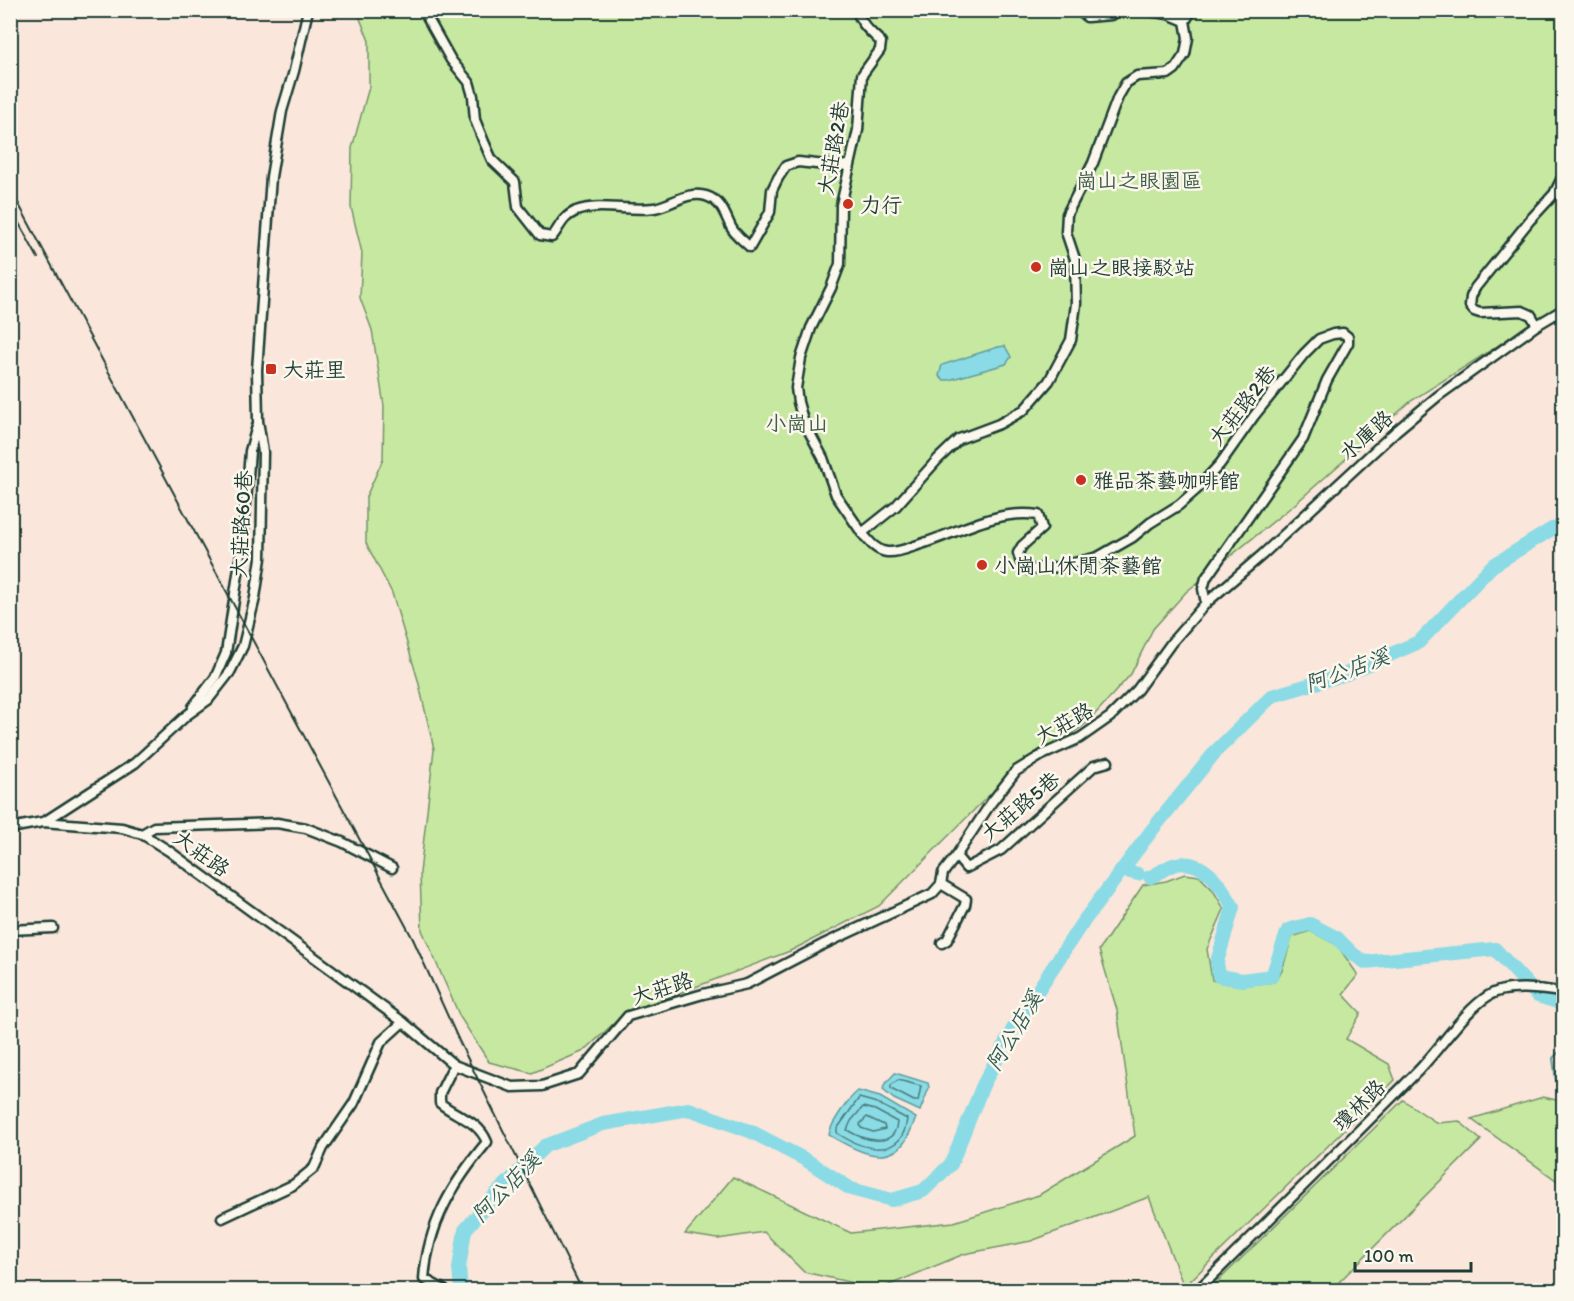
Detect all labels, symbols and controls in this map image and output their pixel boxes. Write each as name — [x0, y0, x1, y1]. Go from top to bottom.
street label: 大莊路2巷 — [812, 99, 854, 197]
park label: 崗山之眼園區 — [1076, 168, 1202, 193]
place label: 力行 — [860, 192, 902, 217]
marker: 力行 — [841, 197, 855, 211]
place label: 崗山之眼接駁站 — [1048, 255, 1195, 280]
marker: 崗山之眼接駁站 — [1029, 260, 1043, 274]
place label: 大莊里 — [283, 357, 346, 382]
street label: 大莊路2巷 — [1203, 360, 1281, 450]
marker: 大莊里 — [264, 362, 278, 376]
street label: 水庫路 — [1334, 405, 1398, 465]
park label: 小崗山 — [766, 411, 829, 436]
place label: 雅品茶藝咖啡館 — [1093, 468, 1240, 493]
street label: 大莊路60巷 — [226, 469, 256, 579]
marker: 雅品茶藝咖啡館 — [1074, 473, 1088, 487]
place label: 小崗山休閒茶藝館 — [994, 553, 1162, 578]
marker: 小崗山休閒茶藝館 — [975, 558, 989, 572]
water label: 阿公店溪 — [1301, 642, 1394, 698]
street label: 大莊路 — [1030, 697, 1098, 749]
street label: 大莊路5巷 — [976, 766, 1064, 846]
street label: 大莊路 — [169, 824, 235, 882]
street label: 大莊路 — [628, 967, 696, 1009]
water label: 阿公店溪 — [980, 985, 1049, 1076]
street label: 瓊林路 — [1328, 1074, 1390, 1136]
water label: 阿公店溪 — [466, 1145, 547, 1228]
scale bar — [1355, 1235, 1470, 1273]
text: 100 m — [1364, 1245, 1414, 1267]

